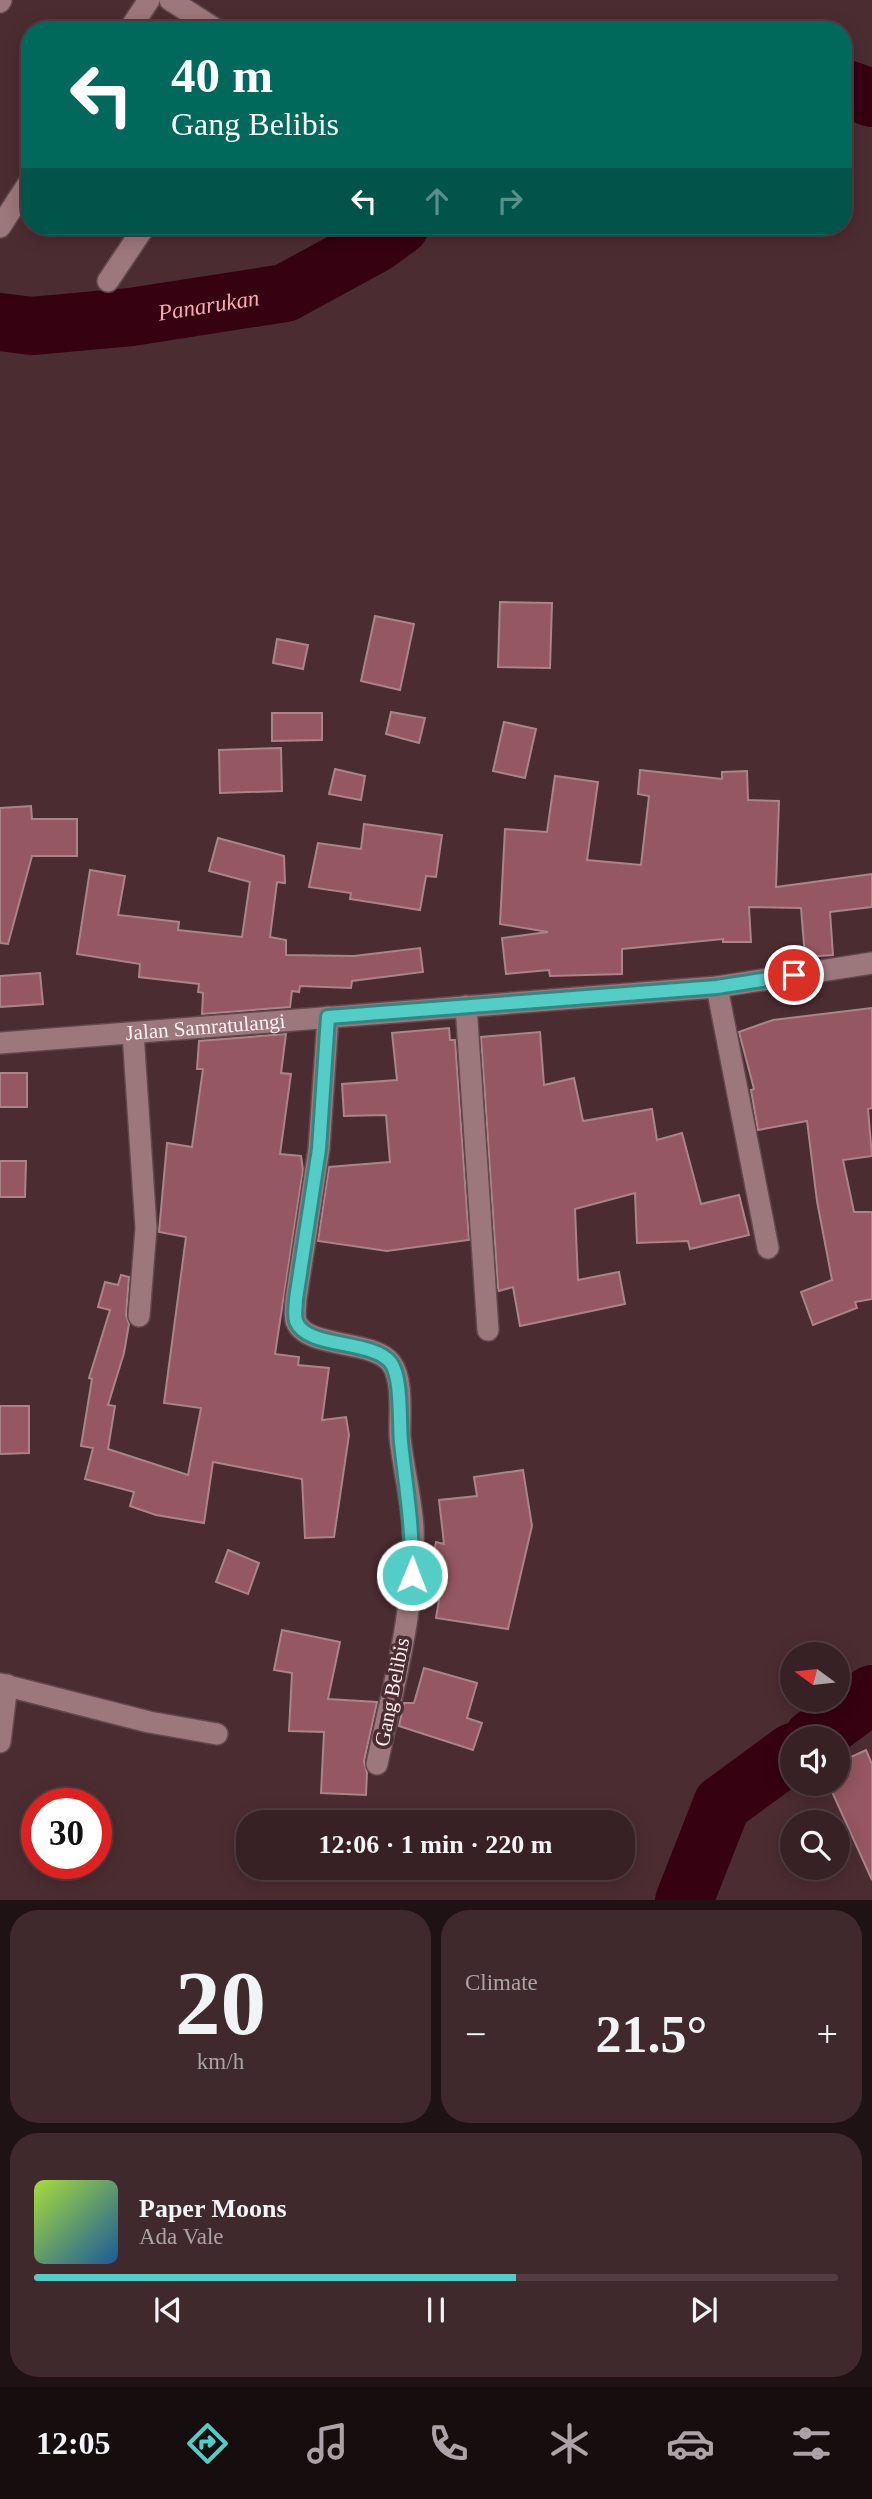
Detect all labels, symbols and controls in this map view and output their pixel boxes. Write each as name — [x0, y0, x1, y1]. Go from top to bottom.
text: 40 m — [171, 48, 273, 103]
icon: left — [56, 49, 147, 140]
text: Gang Belibis — [171, 106, 339, 142]
icon: left — [345, 182, 383, 220]
icon: ahead — [418, 182, 456, 220]
icon: right — [491, 182, 529, 220]
water label: Panarukan — [155, 285, 261, 326]
pin — [764, 945, 824, 1005]
icon: arrive — [775, 956, 813, 994]
street label: Jalan Samratulangi — [124, 1009, 286, 1045]
position arrow — [375, 1538, 449, 1612]
street label: Gang Belibis — [370, 1636, 414, 1748]
north arrow — [780, 1642, 850, 1712]
map controls — [780, 1642, 850, 1880]
button: sound — [780, 1726, 850, 1796]
speed limit sign: 30 — [21, 1788, 112, 1879]
button: search — [780, 1810, 850, 1880]
text: 12:06 · 1 min · 220 m — [319, 1830, 553, 1859]
text: 20 — [175, 1953, 266, 2054]
text: Climate — [465, 1970, 538, 1995]
text: 21.5° — [596, 2006, 707, 2063]
text: − — [465, 2013, 486, 2055]
text: + — [817, 2013, 838, 2055]
text: km/h — [197, 2049, 244, 2074]
text: Paper Moons — [139, 2194, 287, 2223]
text: Ada Vale — [139, 2224, 224, 2249]
icon: previous — [149, 2291, 187, 2329]
icon: pause — [417, 2291, 455, 2329]
icon: next — [685, 2291, 723, 2329]
icon: directions — [183, 2419, 232, 2468]
icon: music — [303, 2419, 352, 2468]
icon: phone — [424, 2419, 473, 2468]
icon: climate — [545, 2419, 594, 2468]
icon: car — [666, 2419, 715, 2468]
icon: filters — [787, 2419, 836, 2468]
text: 12:05 — [36, 2425, 111, 2461]

